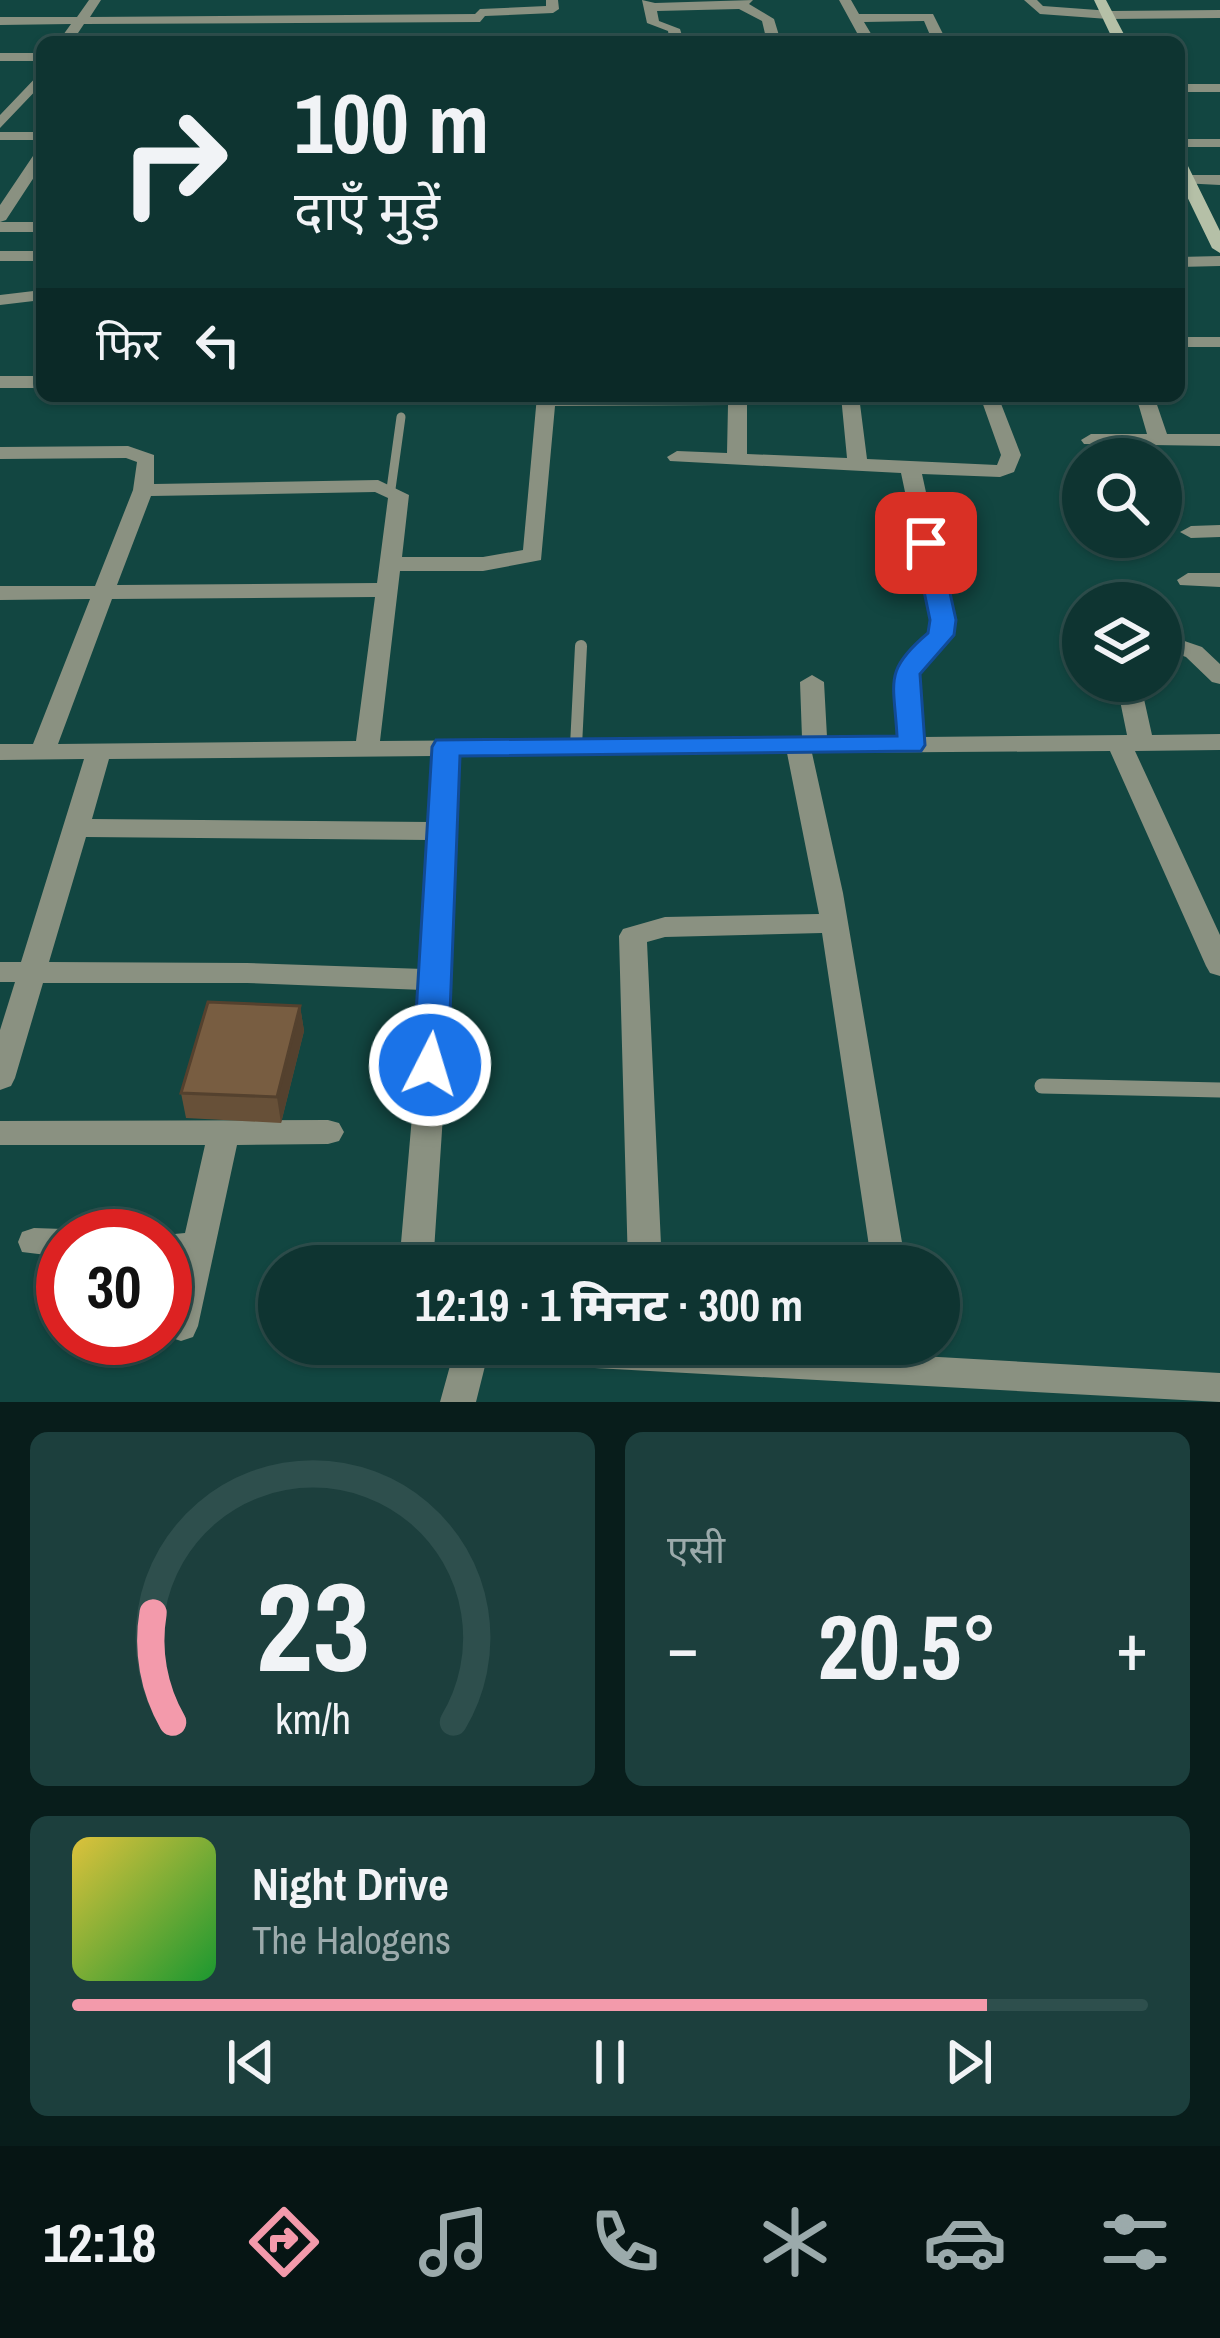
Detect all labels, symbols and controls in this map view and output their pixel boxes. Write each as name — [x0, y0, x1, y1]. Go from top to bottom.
text: 100 m — [294, 66, 489, 179]
icon: right — [96, 84, 252, 240]
text: दाएँ मुड़ें — [294, 174, 440, 247]
icon: left — [185, 312, 251, 378]
text: फिर — [96, 313, 161, 374]
map controls — [1062, 438, 1182, 702]
button: search — [1062, 438, 1182, 558]
pin — [875, 492, 977, 594]
icon: arrive — [893, 510, 959, 576]
button: layers — [1062, 582, 1182, 702]
position arrow — [367, 1002, 493, 1128]
speed limit sign: 30 — [36, 1209, 192, 1365]
text: 12:19 · 1 मिनट · 300 m — [415, 1274, 803, 1335]
text: एसी — [667, 1523, 725, 1575]
text: 23 — [256, 1542, 369, 1710]
text: 20.5° — [818, 1586, 997, 1707]
text: − — [667, 1602, 699, 1691]
text: + — [1116, 1602, 1148, 1691]
text: km/h — [274, 1690, 351, 1747]
text: Night Drive — [252, 1853, 449, 1914]
text: The Halogens — [252, 1914, 451, 1966]
icon: previous — [218, 2029, 284, 2095]
icon: pause — [577, 2029, 643, 2095]
icon: next — [936, 2029, 1002, 2095]
icon: directions — [242, 2200, 326, 2284]
icon: music — [412, 2200, 496, 2284]
icon: phone — [583, 2200, 667, 2284]
icon: climate — [753, 2200, 837, 2284]
icon: car — [923, 2200, 1007, 2284]
icon: filters — [1093, 2200, 1177, 2284]
text: 12:18 — [43, 2206, 156, 2279]

